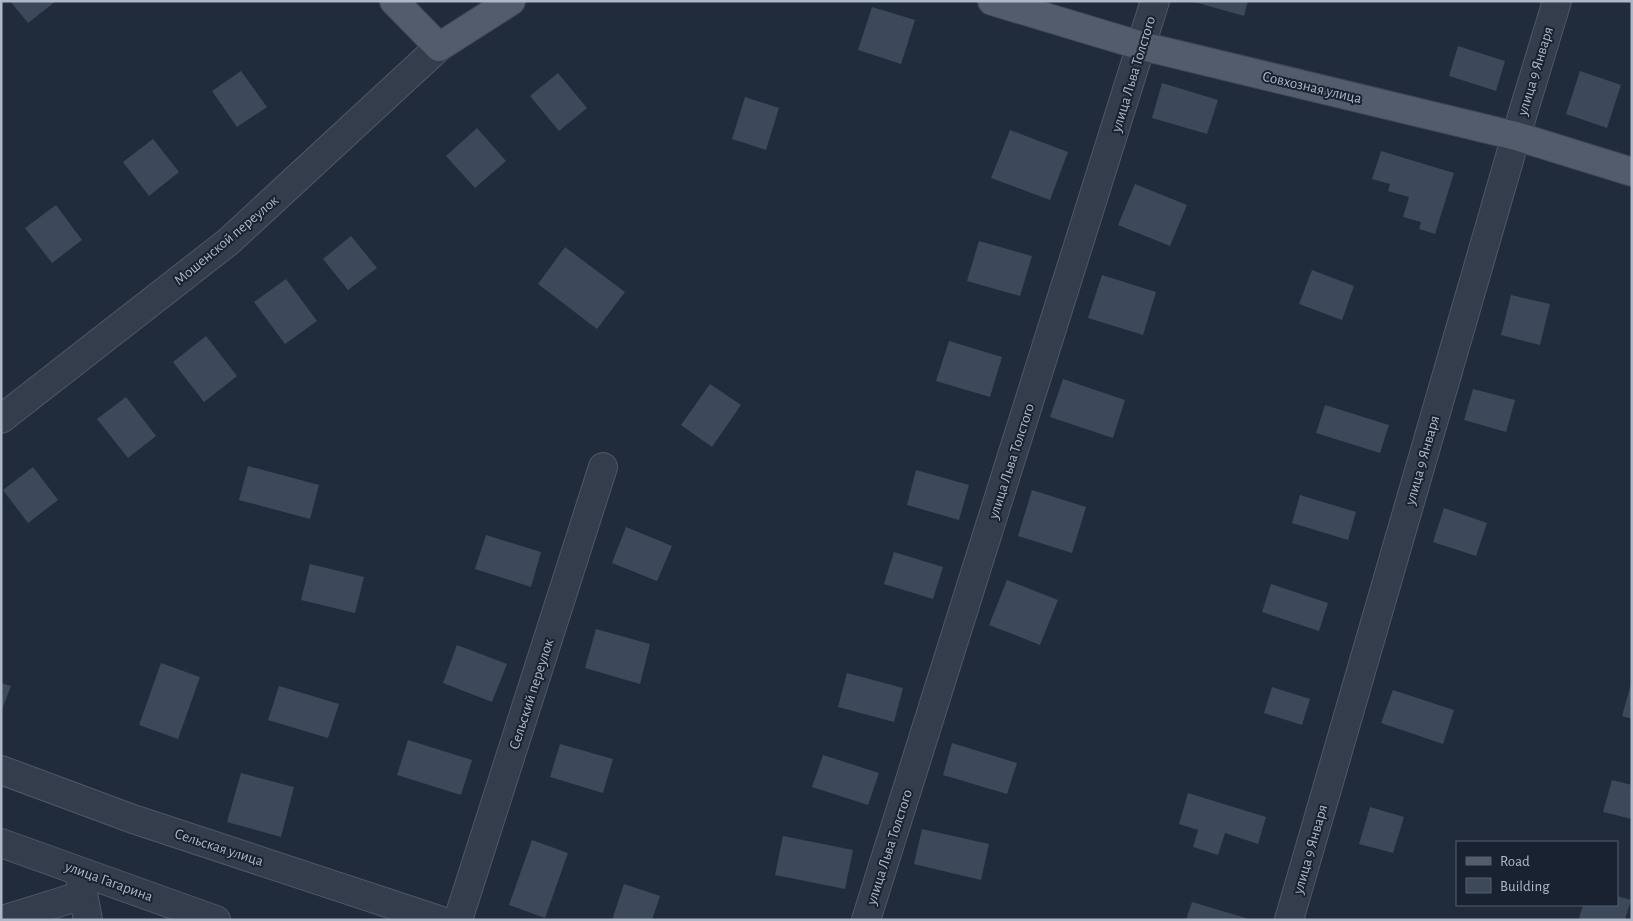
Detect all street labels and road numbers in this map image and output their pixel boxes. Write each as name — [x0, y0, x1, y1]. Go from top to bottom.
street label: улица Льва Толстого — [1108, 14, 1158, 135]
street label: улица 9 Января — [1515, 25, 1556, 118]
street label: Совхозная улица — [1261, 69, 1363, 106]
street label: Мошенской переулок — [171, 192, 281, 288]
street label: улица Льва Толстого — [985, 402, 1037, 522]
street label: улица 9 Января — [1402, 414, 1442, 507]
street label: Сельский переулок — [506, 637, 557, 751]
street label: улица Льва Толстого — [863, 788, 915, 908]
street label: улица 9 Января — [1290, 803, 1330, 896]
street label: Сельская улица — [172, 826, 265, 869]
street label: улица Гагарина — [62, 858, 155, 904]

